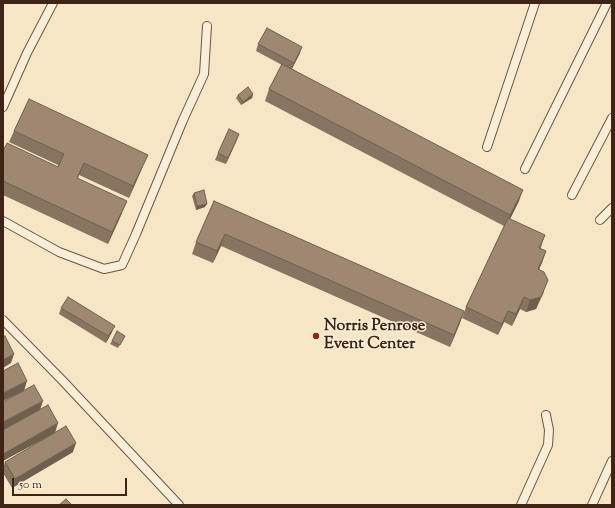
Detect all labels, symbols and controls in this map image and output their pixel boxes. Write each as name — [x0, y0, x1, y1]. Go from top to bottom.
place label: Norris Penrose Event Center — [324, 317, 425, 355]
marker: Norris Penrose Event Center — [311, 331, 321, 341]
scale bar — [14, 470, 129, 496]
text: 50 m — [19, 476, 42, 494]

